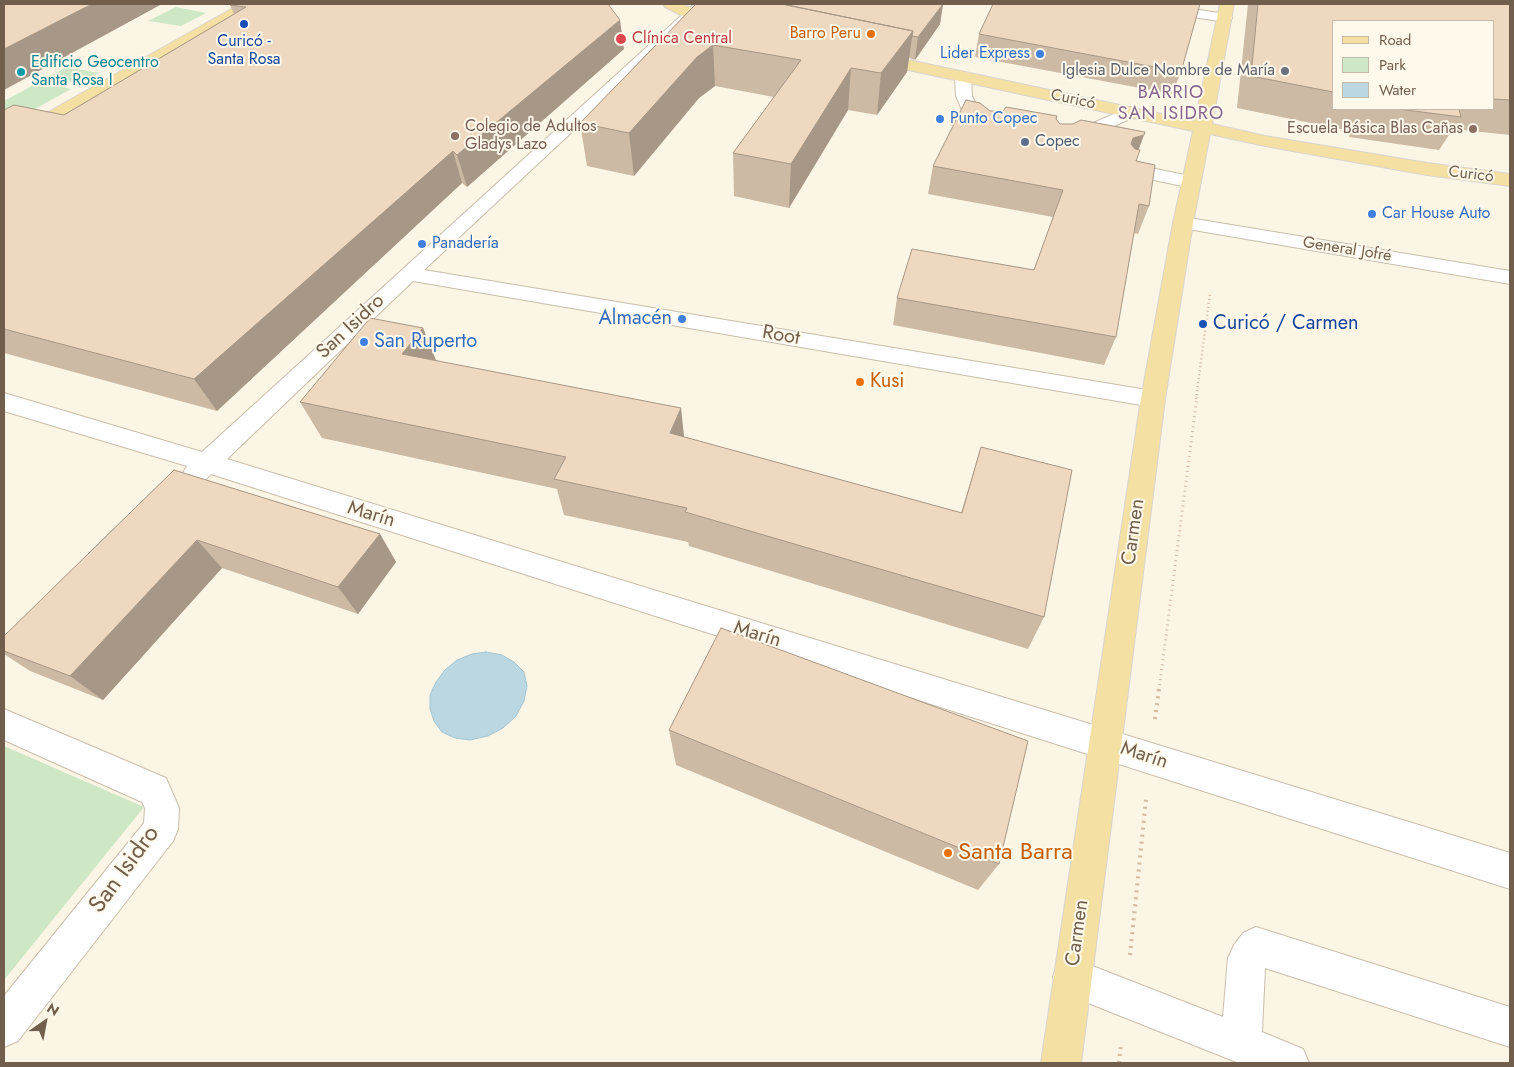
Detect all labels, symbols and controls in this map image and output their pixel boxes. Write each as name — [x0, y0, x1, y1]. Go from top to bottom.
marker: Curicó - Santa Rosa — [238, 18, 250, 30]
legend — [1332, 20, 1494, 110]
place label: Barro Peru — [790, 24, 861, 44]
marker: Barro Peru — [865, 28, 877, 40]
place label: Clínica Central — [632, 29, 732, 49]
text: Road — [1379, 29, 1411, 51]
place label: Curicó - Santa Rosa — [207, 32, 281, 70]
marker: Clínica Central — [614, 32, 628, 46]
place label: Lider Express — [940, 44, 1030, 64]
marker: Lider Express — [1034, 48, 1046, 60]
place label: Edificio Geocentro Santa Rosa I — [31, 53, 159, 91]
text: Park — [1379, 54, 1406, 76]
place label: Iglesia Dulce Nombre de María — [1062, 61, 1275, 81]
marker: Iglesia Dulce Nombre de María — [1279, 65, 1291, 77]
marker: Edificio Geocentro Santa Rosa I — [15, 66, 27, 78]
text: Water — [1379, 79, 1416, 101]
district label: BARRIO SAN ISIDRO — [1117, 83, 1225, 126]
street label: Curicó — [1049, 86, 1097, 114]
place label: Punto Copec — [950, 109, 1037, 129]
marker: Punto Copec — [934, 113, 946, 125]
place label: Colegio de Adultos Gladys Lazo — [465, 117, 596, 155]
place label: Escuela Básica Blas Cañas — [1287, 119, 1463, 139]
marker: Escuela Básica Blas Cañas — [1467, 123, 1479, 135]
marker: Colegio de Adultos Gladys Lazo — [449, 130, 461, 142]
place label: Copec — [1035, 132, 1080, 152]
marker: Copec — [1019, 136, 1031, 148]
street label: Curicó — [1447, 163, 1495, 187]
place label: Car House Auto — [1382, 204, 1490, 224]
marker: Car House Auto — [1366, 208, 1378, 220]
place label: Panadería — [432, 234, 499, 254]
street label: General Jofré — [1301, 234, 1393, 266]
marker: Panadería — [416, 238, 428, 250]
street label: San Isidro — [312, 290, 390, 364]
place label: Almacén — [599, 307, 672, 331]
place label: Curicó / Carmen — [1213, 312, 1359, 336]
marker: Almacén — [676, 313, 688, 325]
marker: Curicó / Carmen — [1197, 318, 1209, 330]
street label: Root — [760, 321, 802, 351]
place label: San Ruperto — [374, 330, 477, 354]
marker: San Ruperto — [358, 336, 370, 348]
place label: Kusi — [870, 370, 904, 394]
marker: Kusi — [854, 376, 866, 388]
street label: Marín — [344, 496, 398, 534]
street label: Carmen — [1117, 497, 1151, 567]
street label: Marín — [730, 616, 784, 654]
street label: Marín — [1117, 737, 1171, 775]
street label: San Isidro — [84, 821, 166, 919]
place label: Santa Barra — [958, 839, 1073, 867]
marker: Santa Barra — [942, 847, 954, 859]
street label: Carmen — [1061, 898, 1095, 968]
north arrow — [20, 997, 70, 1047]
text: N — [43, 998, 63, 1021]

